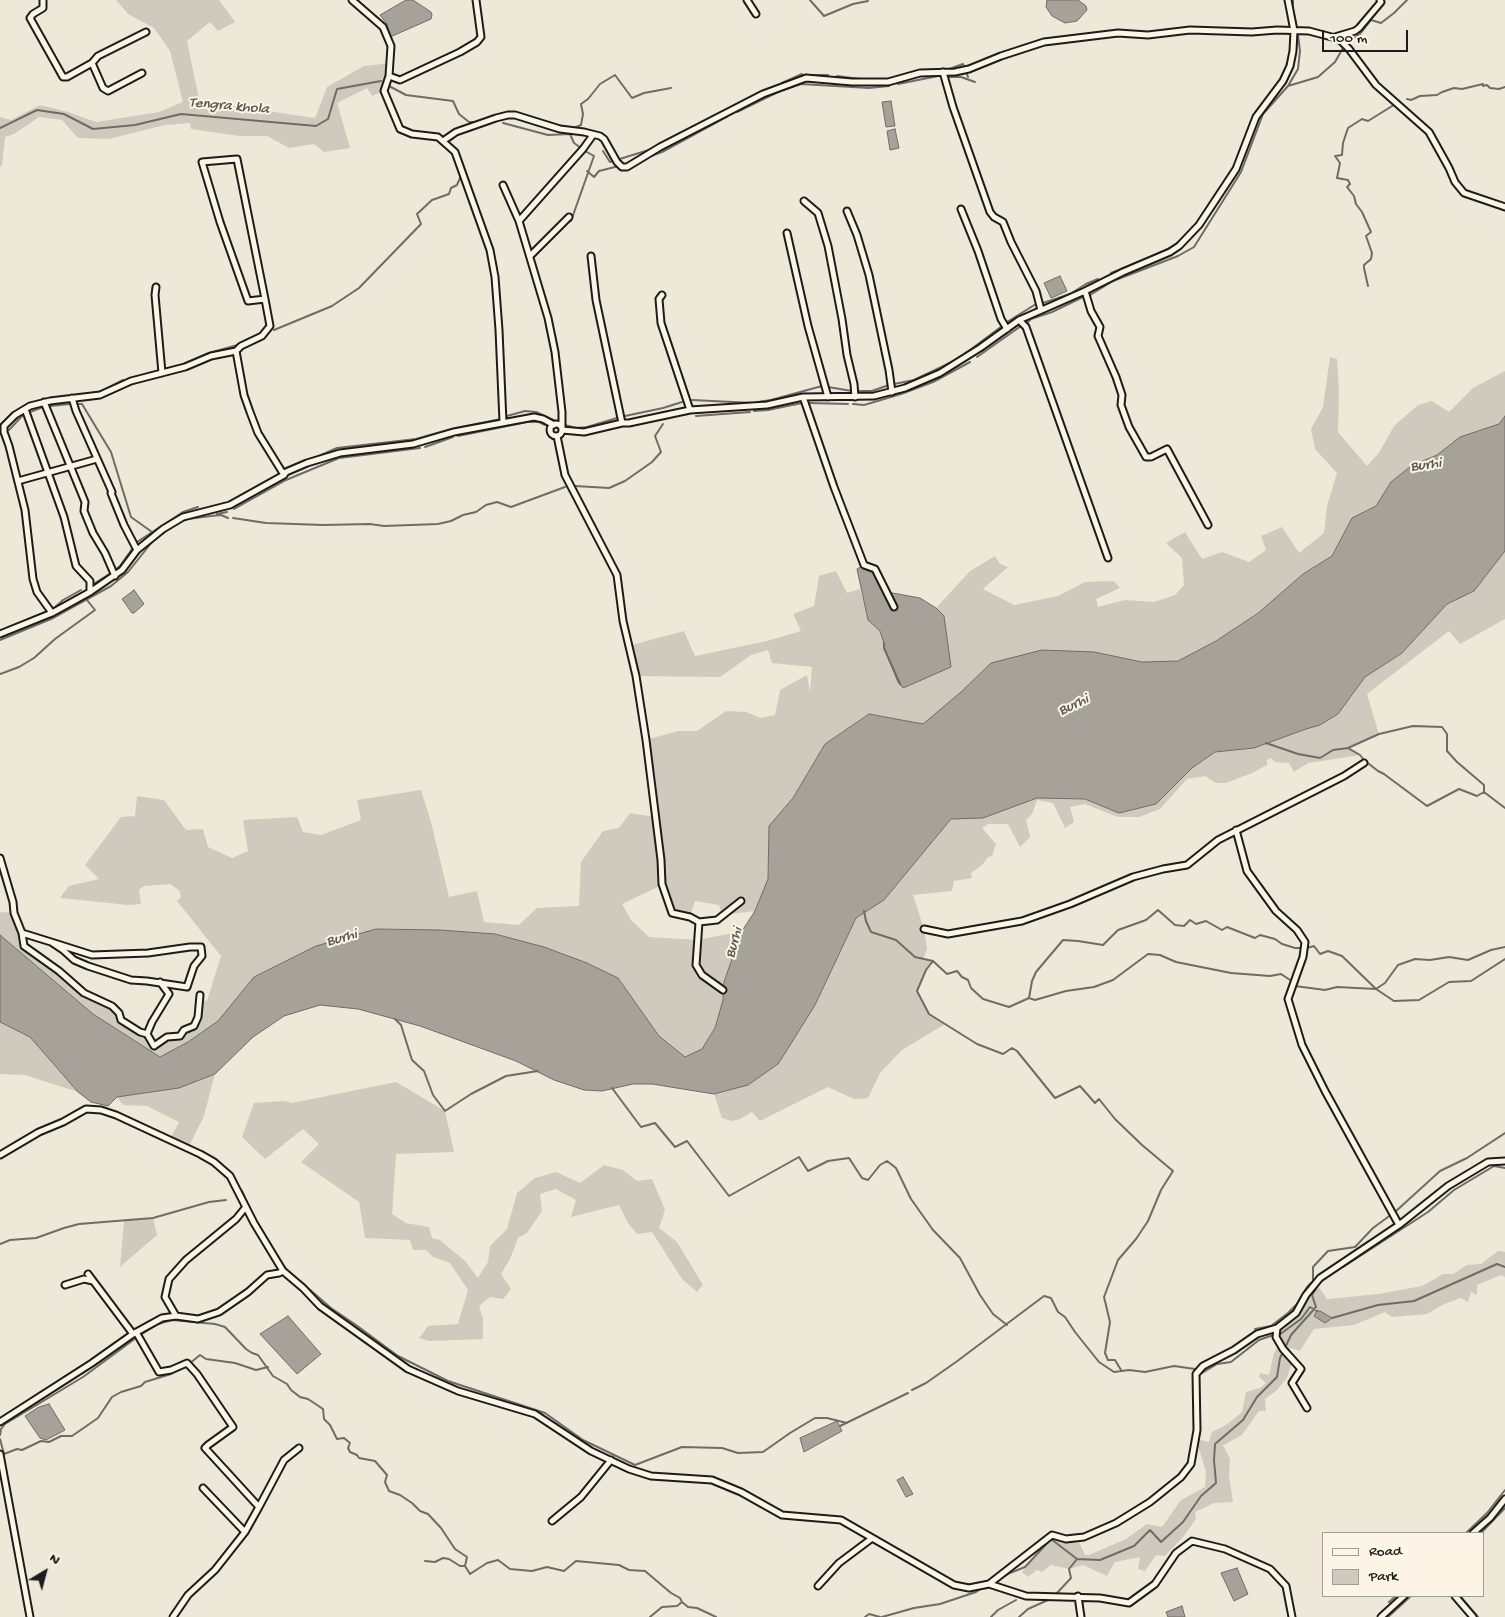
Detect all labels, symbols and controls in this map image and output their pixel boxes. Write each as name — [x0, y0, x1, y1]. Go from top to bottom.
scale bar — [1325, 20, 1411, 52]
text: 100 m — [1330, 30, 1367, 48]
water label: Tengra khola — [188, 95, 270, 119]
water label: Burhi — [1409, 455, 1443, 477]
water label: Burhi — [1056, 691, 1092, 721]
water label: Burhi — [722, 925, 748, 961]
water label: Burhi — [325, 926, 359, 952]
legend — [1322, 1532, 1485, 1597]
text: Road — [1369, 1543, 1402, 1561]
north arrow — [20, 1547, 70, 1597]
text: N — [46, 1550, 63, 1569]
text: Park — [1369, 1568, 1398, 1586]

